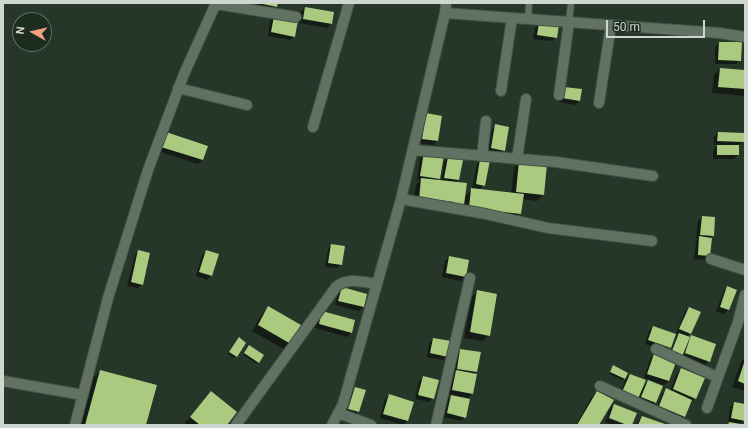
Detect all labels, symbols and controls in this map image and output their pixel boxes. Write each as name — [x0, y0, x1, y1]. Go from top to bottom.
north arrow — [12, 12, 52, 52]
scale bar — [608, 12, 707, 38]
text: 50 m — [613, 20, 640, 34]
text: N — [14, 26, 28, 35]

